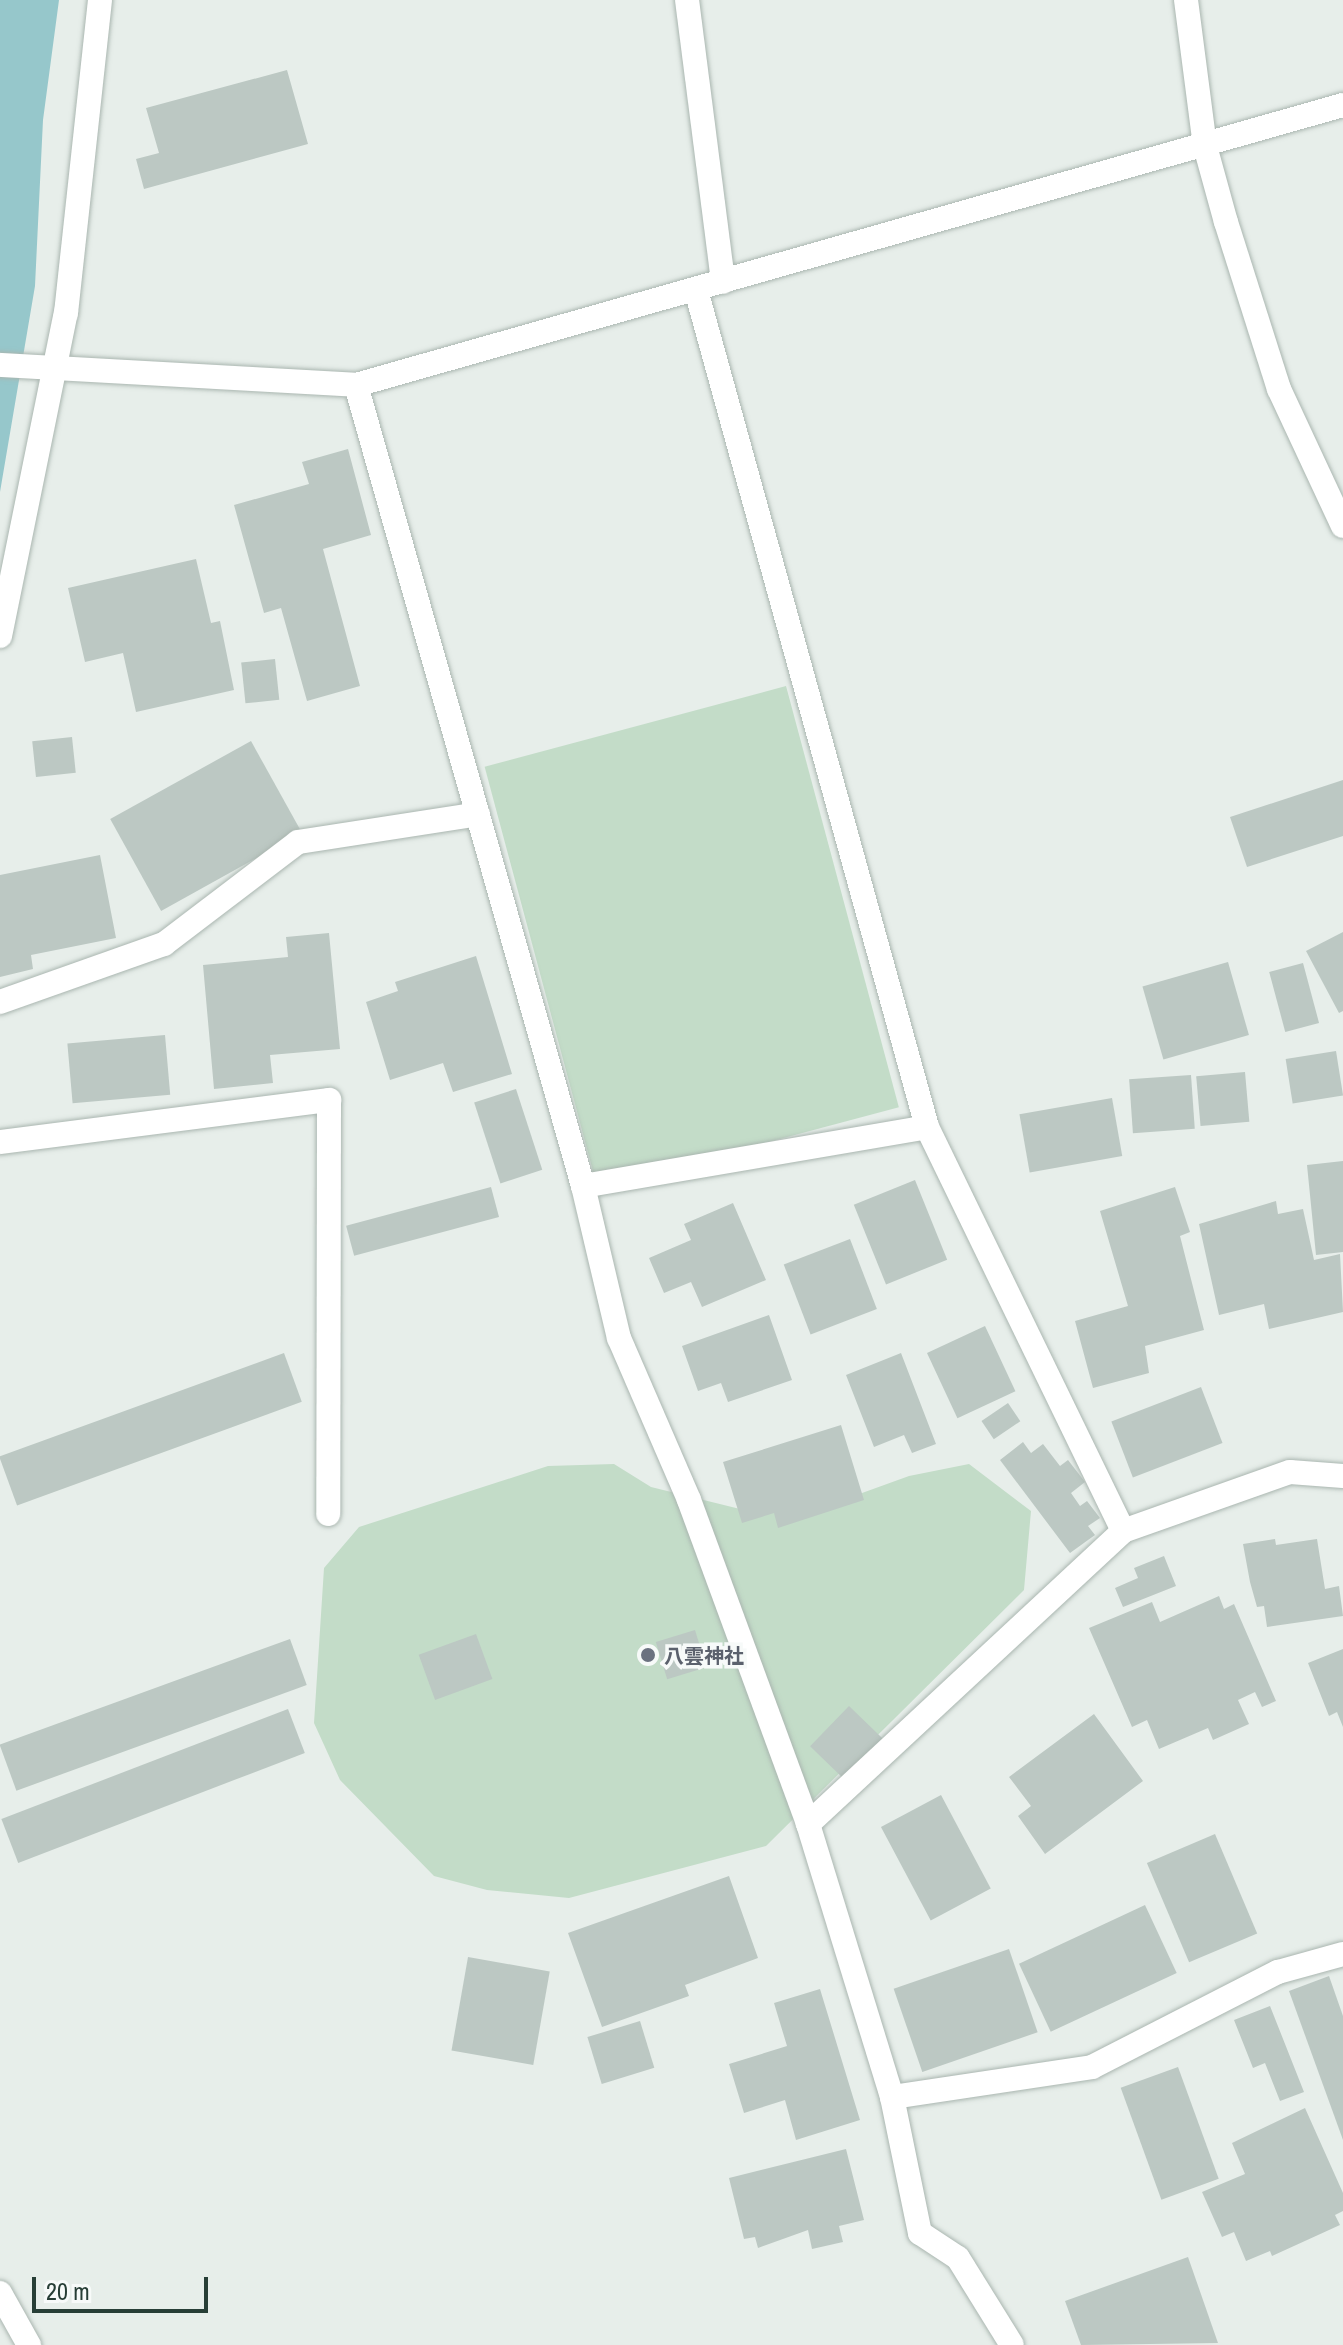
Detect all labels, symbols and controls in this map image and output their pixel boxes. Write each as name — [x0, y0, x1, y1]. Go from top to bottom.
place label: 八雲神社 — [664, 1643, 744, 1667]
marker: 八雲神社 — [639, 1646, 657, 1664]
scale bar — [36, 2261, 212, 2311]
text: 20 m — [46, 2275, 90, 2307]

